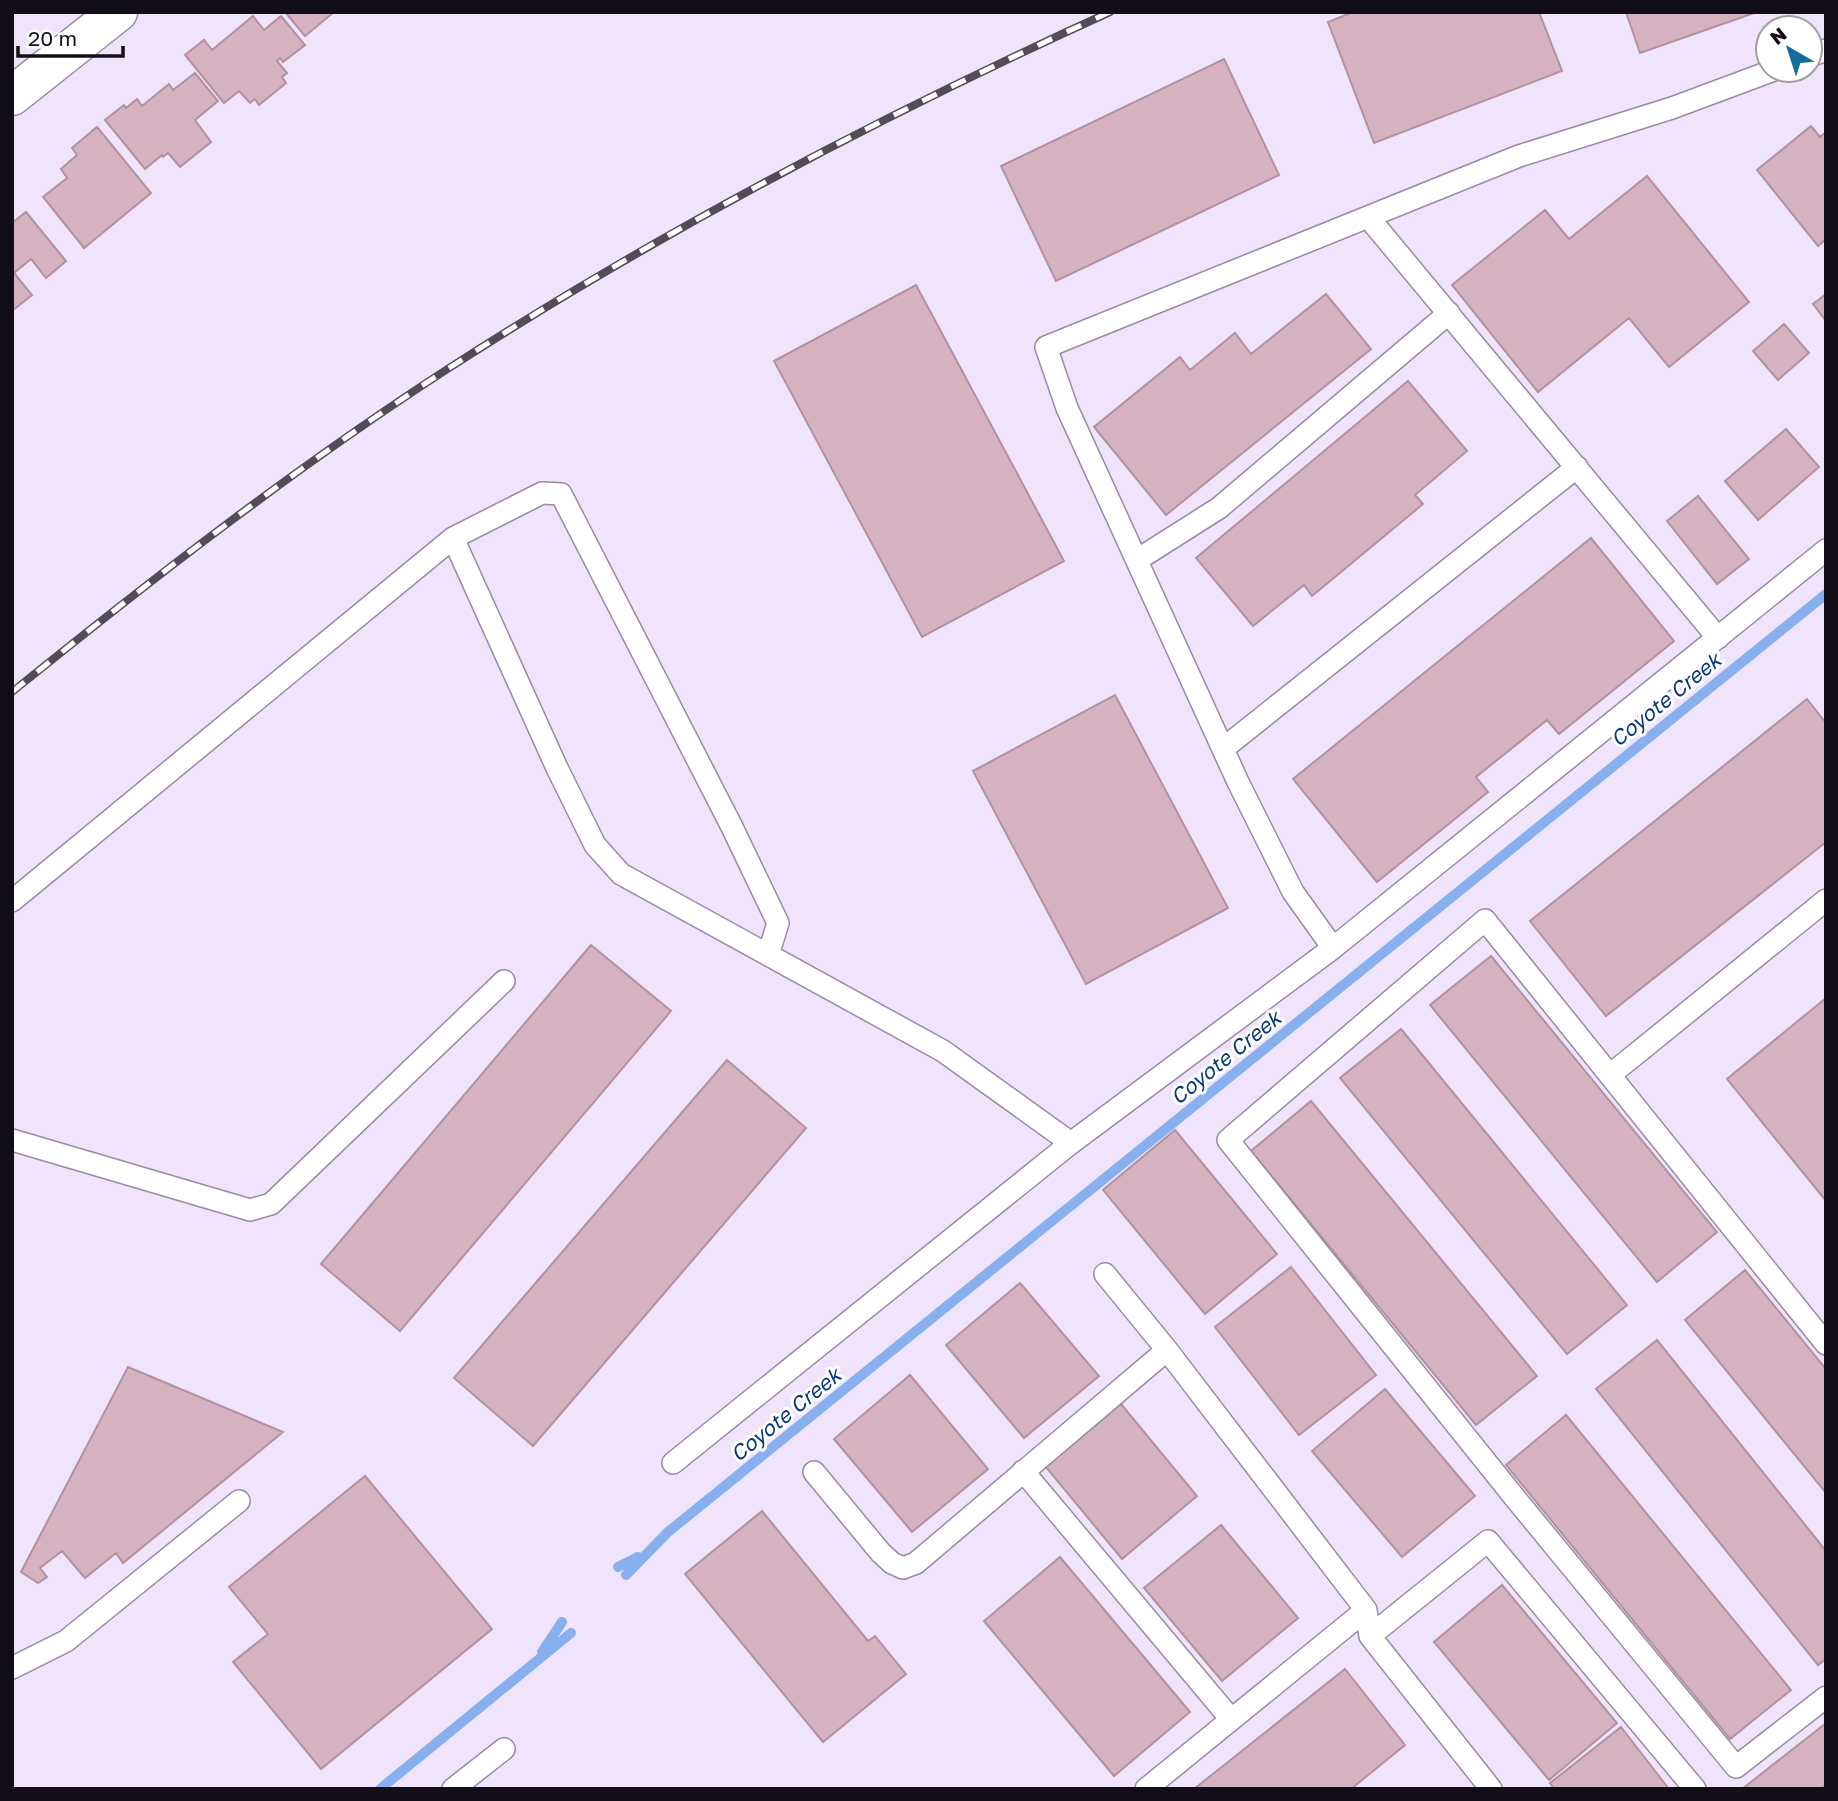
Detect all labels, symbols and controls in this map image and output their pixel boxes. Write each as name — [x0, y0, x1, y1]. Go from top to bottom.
scale bar — [18, 14, 122, 58]
north arrow — [1754, 14, 1824, 84]
text: N — [1765, 22, 1791, 49]
text: 20 m — [28, 25, 77, 51]
water label: Coyote Creek — [1605, 645, 1728, 752]
water label: Coyote Creek — [1165, 1003, 1288, 1110]
water label: Coyote Creek — [725, 1360, 848, 1467]

